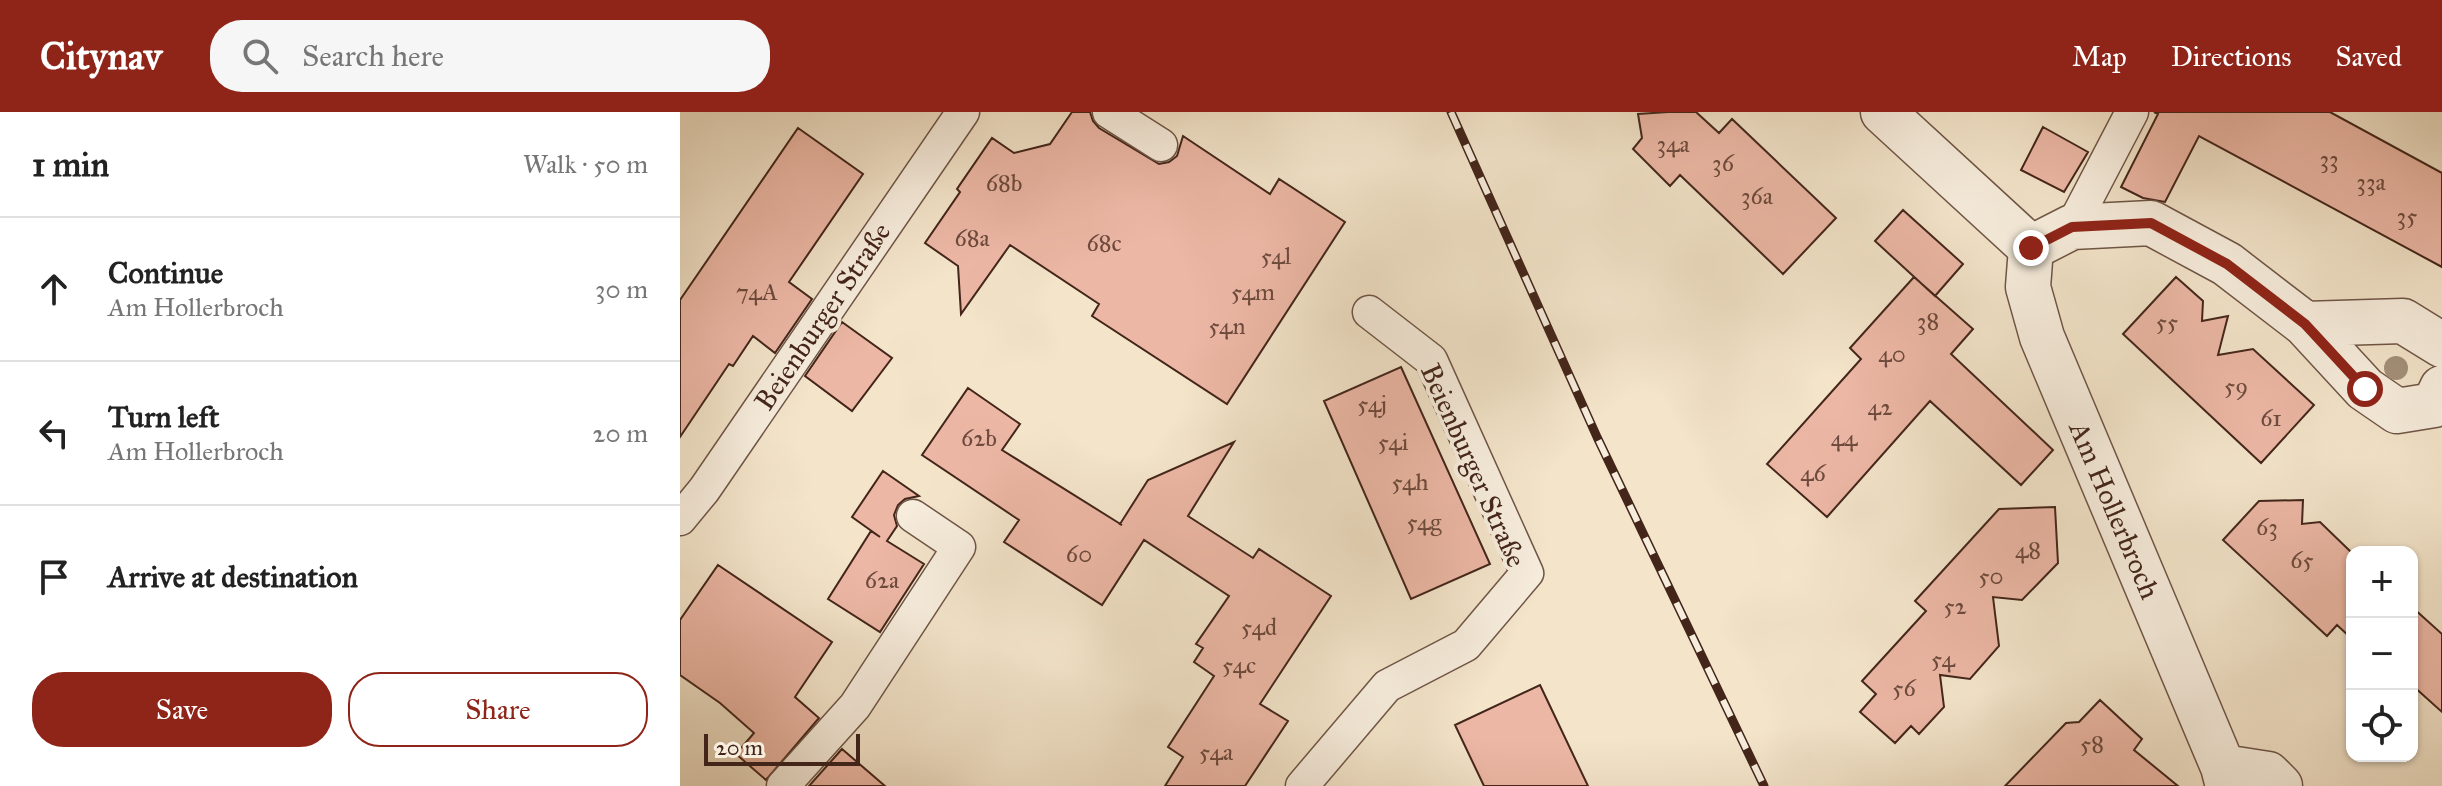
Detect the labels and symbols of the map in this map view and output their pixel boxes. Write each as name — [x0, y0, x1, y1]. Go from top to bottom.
house number: 34a — [1656, 129, 1690, 159]
house number: 33 — [2319, 144, 2339, 174]
house number: 36 — [1712, 148, 1735, 178]
house number: 33a — [2356, 167, 2387, 197]
house number: 68b — [986, 168, 1022, 198]
house number: 36a — [1741, 181, 1774, 211]
house number: 35 — [2397, 201, 2417, 231]
street label: Beienburger Straße — [747, 216, 898, 417]
house number: 68a — [954, 223, 990, 253]
house number: 68c — [1086, 228, 1122, 258]
route end — [2013, 230, 2049, 266]
house number: 54l — [1261, 241, 1292, 271]
house number: 74A — [736, 277, 778, 307]
house number: 54m — [1231, 277, 1275, 307]
house number: 38 — [1917, 306, 1939, 336]
house number: 55 — [2156, 307, 2178, 337]
house number: 54n — [1209, 311, 1245, 341]
house number: 40 — [1878, 339, 1906, 369]
street label: Beienburger Straße — [1413, 358, 1534, 572]
house number: 59 — [2224, 371, 2248, 401]
route start — [2347, 371, 2383, 407]
house number: 54j — [1357, 389, 1387, 419]
house number: 42 — [1867, 392, 1893, 422]
house number: 61 — [2260, 403, 2282, 433]
street label: Am Hollerbroch — [2061, 415, 2168, 605]
house number: 62b — [961, 423, 997, 453]
house number: 44 — [1831, 423, 1858, 453]
house number: 54i — [1378, 427, 1409, 457]
house number: 46 — [1800, 458, 1827, 488]
house number: 54h — [1391, 467, 1429, 497]
house number: 54g — [1406, 507, 1442, 537]
house number: 63 — [2256, 512, 2278, 542]
house number: 48 — [2015, 535, 2041, 565]
house number: 60 — [1066, 539, 1092, 569]
house number: 65 — [2290, 545, 2314, 575]
house number: 50 — [1978, 561, 2004, 591]
house number: 62a — [865, 565, 900, 595]
house number: 52 — [1944, 591, 1967, 621]
house number: 54d — [1241, 612, 1277, 642]
house number: 54 — [1931, 644, 1956, 674]
house number: 54c — [1222, 650, 1256, 680]
house number: 56 — [1892, 673, 1916, 703]
house number: 58 — [2080, 729, 2104, 759]
scale bar — [704, 730, 860, 766]
house number: 54a — [1199, 737, 1234, 767]

